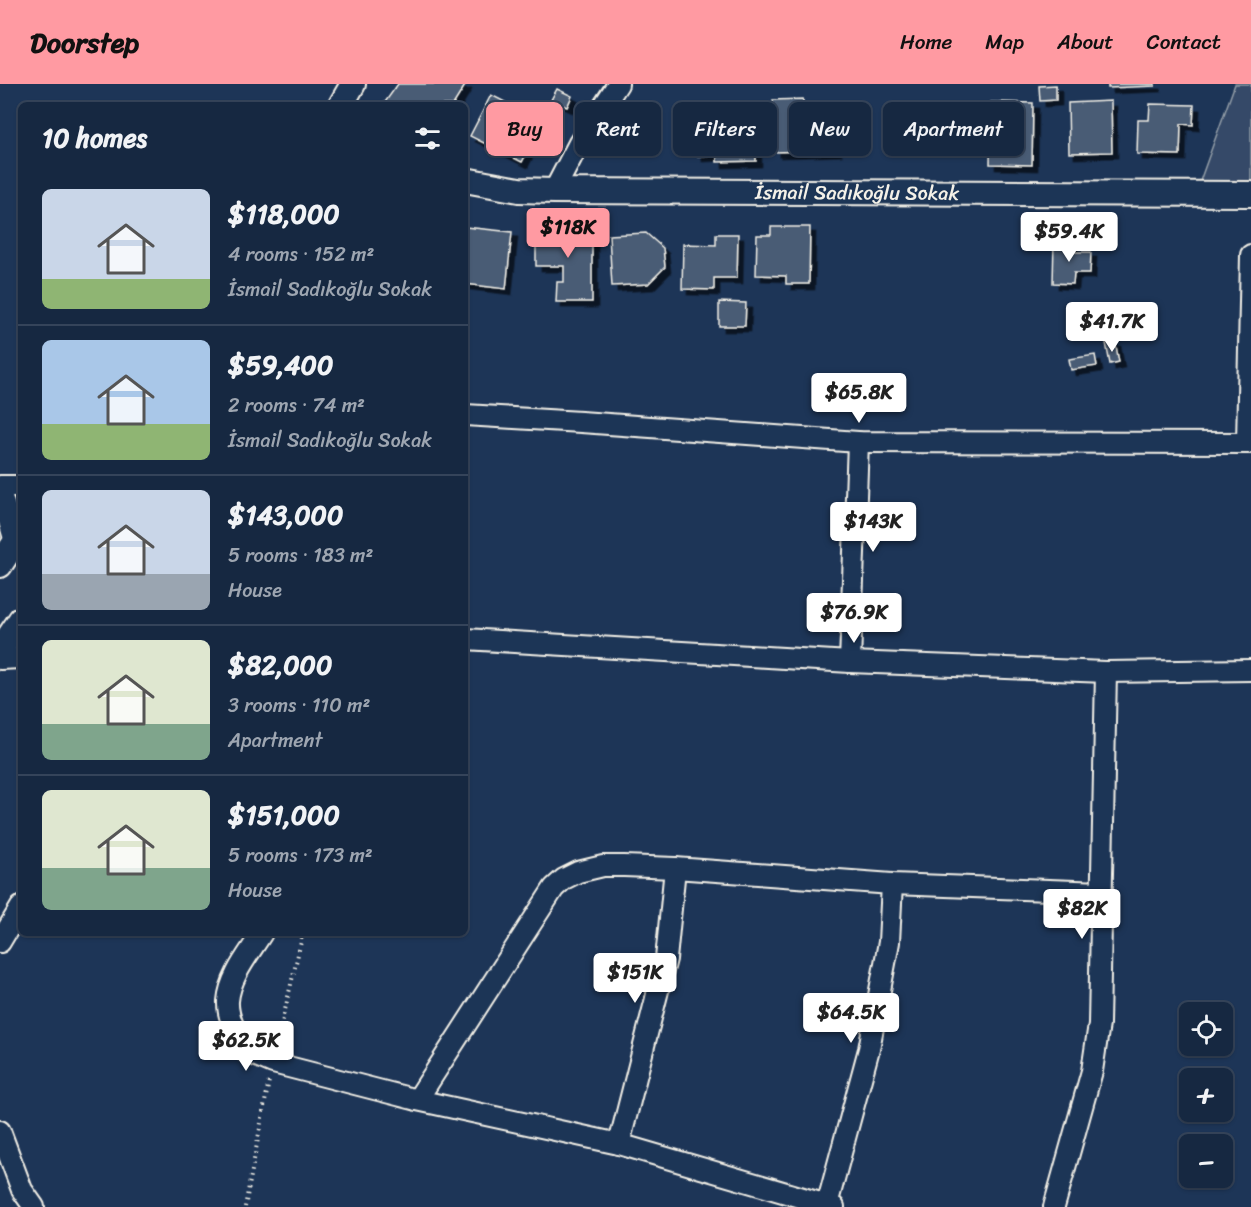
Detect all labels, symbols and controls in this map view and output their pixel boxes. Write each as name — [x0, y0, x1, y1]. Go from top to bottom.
text: Doorstep — [30, 18, 139, 67]
text: Home — [900, 23, 952, 61]
text: Map — [985, 23, 1024, 61]
text: About — [1057, 23, 1114, 61]
text: Contact — [1147, 23, 1221, 61]
chip: Buy — [486, 102, 563, 156]
chip: Rent — [575, 102, 661, 156]
chip: Filters — [673, 102, 777, 156]
chip: New — [789, 102, 871, 156]
chip: Apartment — [883, 102, 1024, 156]
text: 10 homes — [42, 115, 147, 161]
icon: filters — [411, 122, 444, 155]
street label: İsmail Sadıkoğlu Sokak — [754, 174, 960, 210]
text: $118,000 — [228, 191, 340, 237]
pin: $118K — [526, 208, 610, 259]
text: $118K — [541, 210, 595, 245]
pin: $59.4K — [1020, 212, 1118, 263]
icon: home — [90, 213, 162, 285]
text: $59.4K — [1035, 214, 1103, 249]
text: 4 rooms · 152 m² — [228, 237, 374, 272]
text: İsmail Sadıkoğlu Sokak — [228, 272, 432, 307]
pin: $41.7K — [1063, 302, 1161, 353]
text: $41.7K — [1080, 304, 1144, 339]
text: $59,400 — [228, 342, 333, 388]
icon: home — [90, 364, 162, 436]
pin: $65.8K — [810, 373, 908, 424]
text: $65.8K — [825, 375, 893, 410]
text: 2 rooms · 74 m² — [228, 388, 365, 423]
text: İsmail Sadıkoğlu Sokak — [228, 423, 432, 458]
text: $143,000 — [228, 492, 343, 538]
pin: $143K — [831, 502, 915, 553]
text: $143K — [844, 504, 902, 539]
icon: home — [90, 514, 162, 586]
text: 5 rooms · 183 m² — [228, 538, 373, 573]
text: House — [228, 573, 282, 608]
pin: $76.9K — [805, 593, 903, 644]
text: $76.9K — [821, 595, 887, 630]
text: $82,000 — [228, 642, 332, 688]
icon: home — [90, 664, 162, 736]
text: 3 rooms · 110 m² — [228, 688, 370, 723]
text: Apartment — [228, 723, 322, 758]
text: $151,000 — [228, 792, 340, 838]
icon: home — [90, 814, 162, 886]
text: 5 rooms · 173 m² — [228, 838, 373, 873]
text: House — [228, 873, 282, 908]
pin: $82K — [1046, 889, 1118, 940]
text: $82K — [1057, 891, 1107, 926]
pin: $151K — [593, 953, 677, 1004]
text: $151K — [608, 955, 663, 990]
pin: $64.5K — [802, 993, 900, 1044]
text: $64.5K — [817, 995, 885, 1030]
map controls — [1179, 1002, 1233, 1188]
button: locate — [1179, 1002, 1233, 1056]
pin: $62.5K — [197, 1021, 295, 1072]
text: $62.5K — [213, 1023, 279, 1058]
button: + — [1179, 1068, 1233, 1122]
button: − — [1179, 1134, 1233, 1188]

